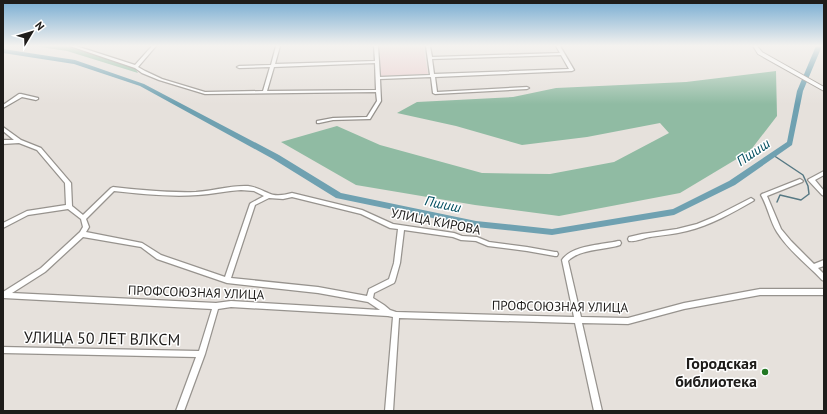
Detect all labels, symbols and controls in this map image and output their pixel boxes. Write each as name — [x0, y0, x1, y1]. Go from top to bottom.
north arrow — [12, 12, 52, 52]
text: N — [32, 19, 48, 33]
water label: Пшиш — [733, 134, 774, 170]
water label: Пшиш — [423, 191, 463, 217]
street label: УЛИЦА КИРОВА — [390, 204, 483, 239]
street label: ПРОФСОЮЗНАЯ УЛИЦА — [128, 282, 265, 303]
street label: ПРОФСОЮЗНАЯ УЛИЦА — [492, 297, 629, 316]
street label: УЛИЦА 50 ЛЕТ ВЛКСМ — [24, 327, 180, 349]
place label: Городская библиотека — [675, 353, 757, 391]
marker: Городская библиотека — [760, 367, 770, 377]

